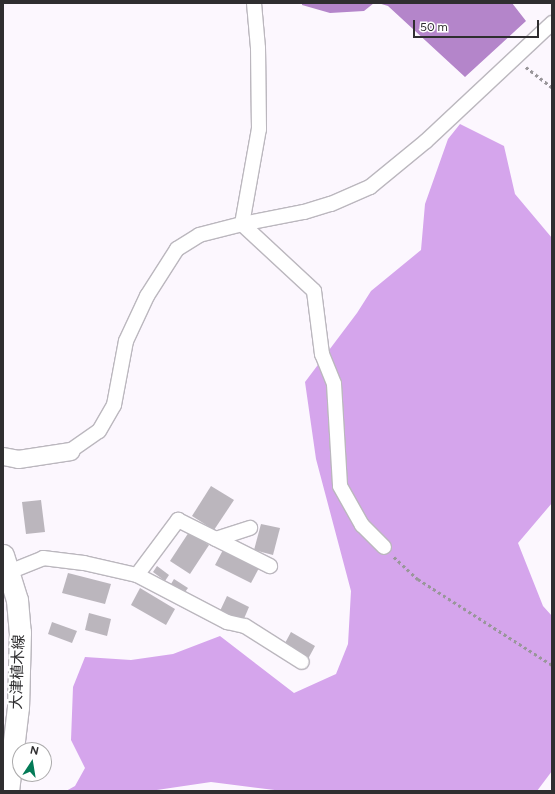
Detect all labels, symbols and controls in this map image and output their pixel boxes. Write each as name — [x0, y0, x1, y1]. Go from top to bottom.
scale bar — [415, 12, 541, 38]
text: 50 m — [420, 20, 448, 34]
street label: 大津植木線 — [8, 634, 28, 710]
north arrow — [12, 742, 52, 782]
text: N — [29, 744, 40, 758]

